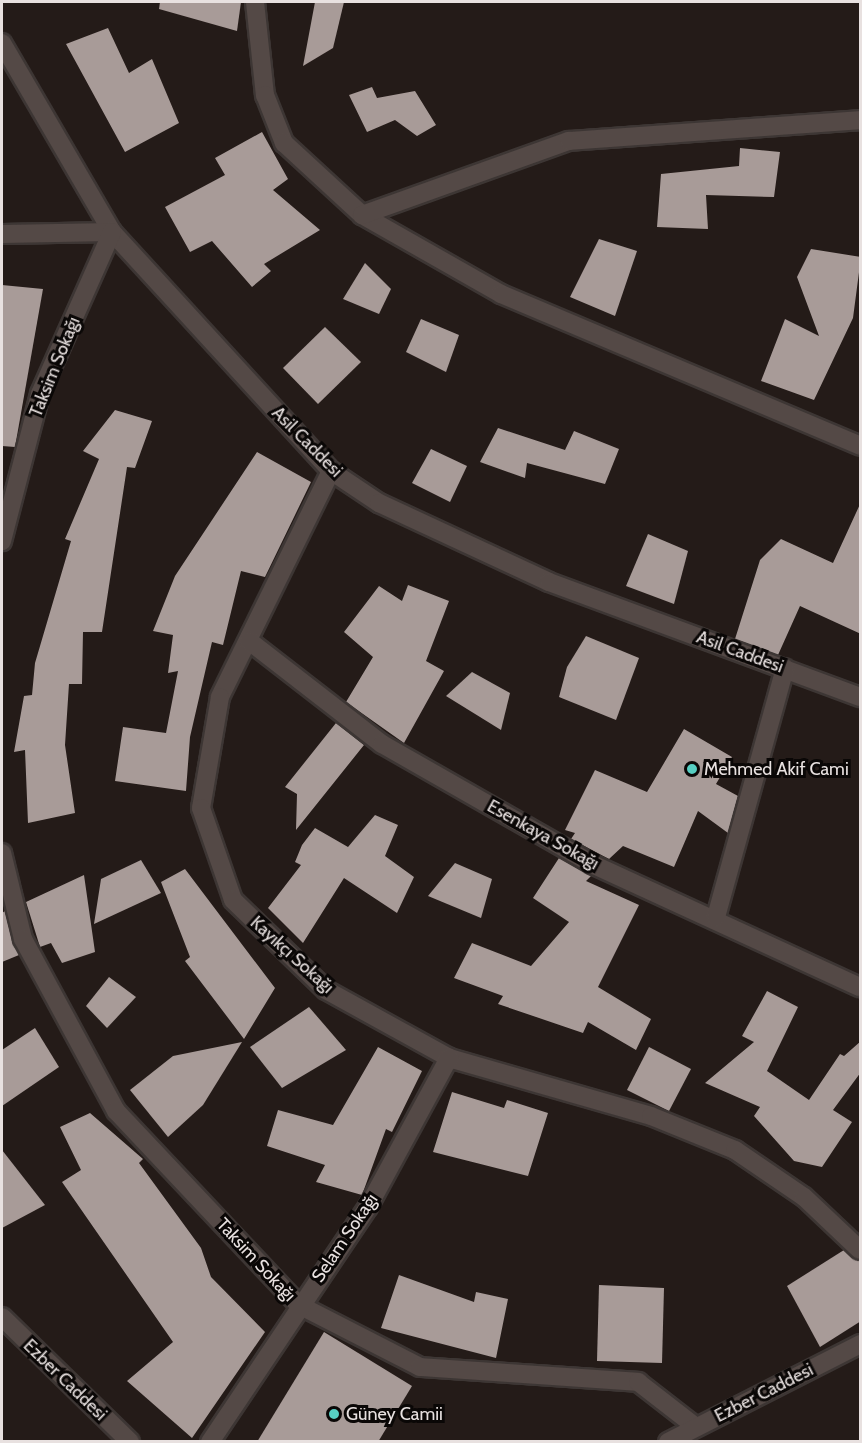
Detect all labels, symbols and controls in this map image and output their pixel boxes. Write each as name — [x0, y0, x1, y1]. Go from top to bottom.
street label: Taksim Sokağı — [25, 314, 85, 420]
street label: Asil Caddesi — [267, 402, 347, 482]
street label: Asil Caddesi — [694, 626, 786, 678]
place label: Mehmed Akif Cami — [704, 758, 849, 780]
marker: Mehmed Akif Cami — [685, 762, 699, 776]
street label: Esenkaya Sokağı — [483, 795, 603, 875]
street label: Kayıkçı Sokağı — [246, 912, 338, 998]
street label: Selam Sokağı — [307, 1190, 383, 1286]
street label: Taksim Sokağı — [212, 1214, 300, 1306]
street label: Ezber Caddesi — [19, 1335, 111, 1425]
street label: Ezber Caddesi — [711, 1359, 817, 1427]
place label: Güney Camii — [346, 1403, 443, 1425]
marker: Güney Camii — [327, 1407, 341, 1421]

